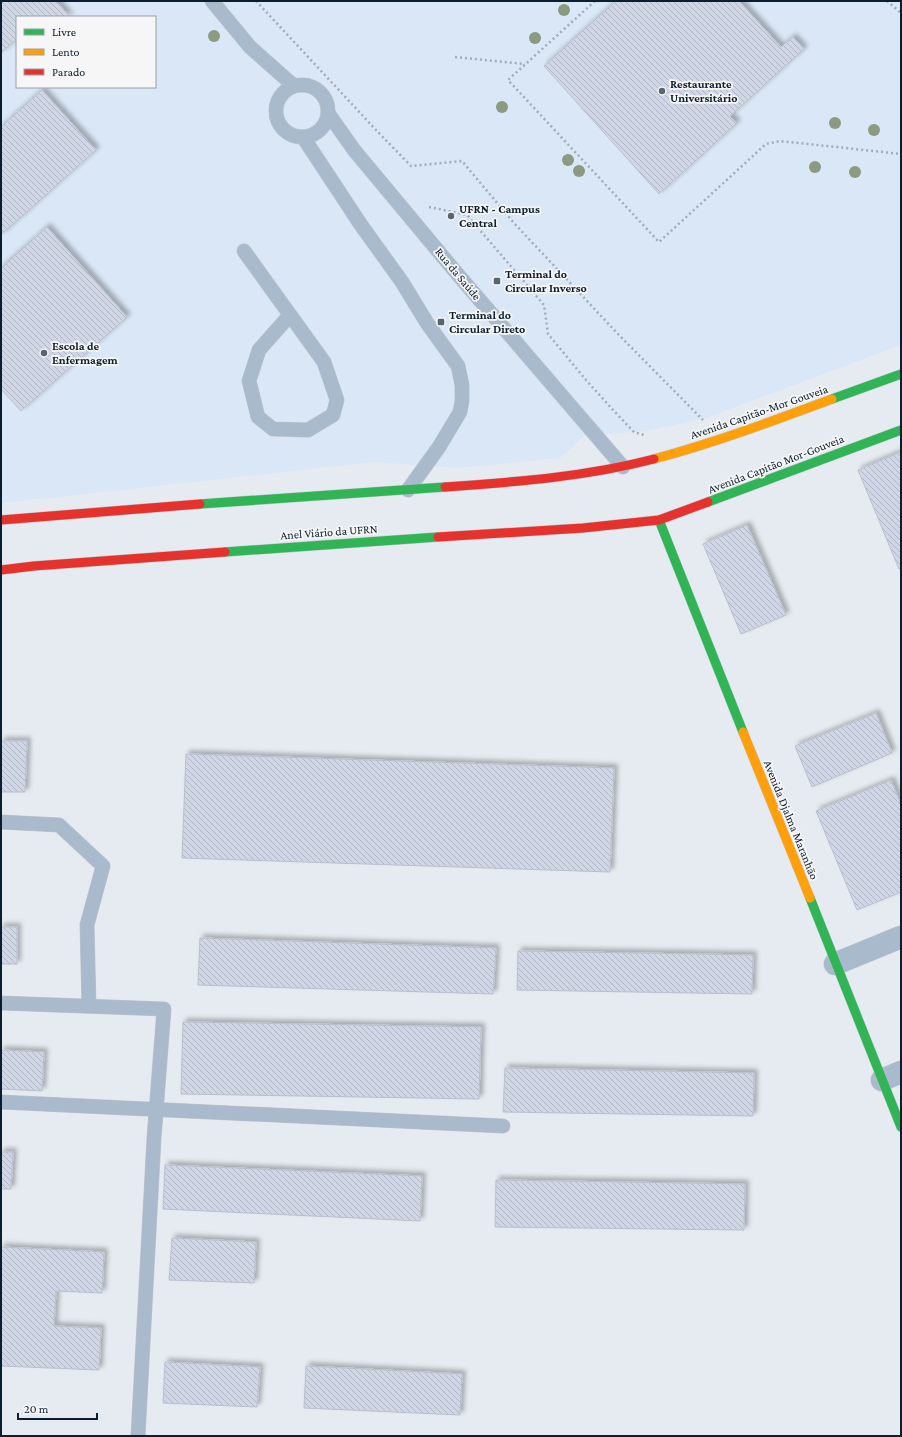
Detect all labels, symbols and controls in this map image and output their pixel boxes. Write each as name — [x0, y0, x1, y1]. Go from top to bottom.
legend — [16, 16, 156, 88]
text: Livre — [52, 25, 76, 39]
text: Lento — [52, 45, 80, 59]
text: Parado — [52, 65, 85, 79]
place label: Restaurante Universitário — [670, 77, 737, 105]
marker: Restaurante Universitário — [657, 86, 667, 96]
place label: UFRN - Campus Central — [459, 202, 540, 230]
marker: UFRN - Campus Central — [446, 211, 456, 221]
street label: Rua da Saúde — [432, 245, 484, 303]
place label: Terminal do Circular Inverso — [505, 267, 587, 295]
marker: Terminal do Circular Inverso — [492, 276, 502, 286]
place label: Terminal do Circular Direto — [449, 308, 525, 336]
marker: Terminal do Circular Direto — [436, 317, 446, 327]
place label: Escola de Enfermagem — [52, 339, 118, 367]
marker: Escola de Enfermagem — [39, 348, 49, 358]
street label: Avenida Capitão-Mor Gouveia — [688, 382, 830, 442]
street label: Avenida Capitão Mor-Gouveia — [706, 431, 846, 496]
street label: Anel Viário da UFRN — [280, 522, 378, 542]
street label: Avenida Djalma Maranhão — [761, 758, 821, 882]
scale bar — [18, 1395, 97, 1421]
text: 20 m — [24, 1402, 49, 1416]

